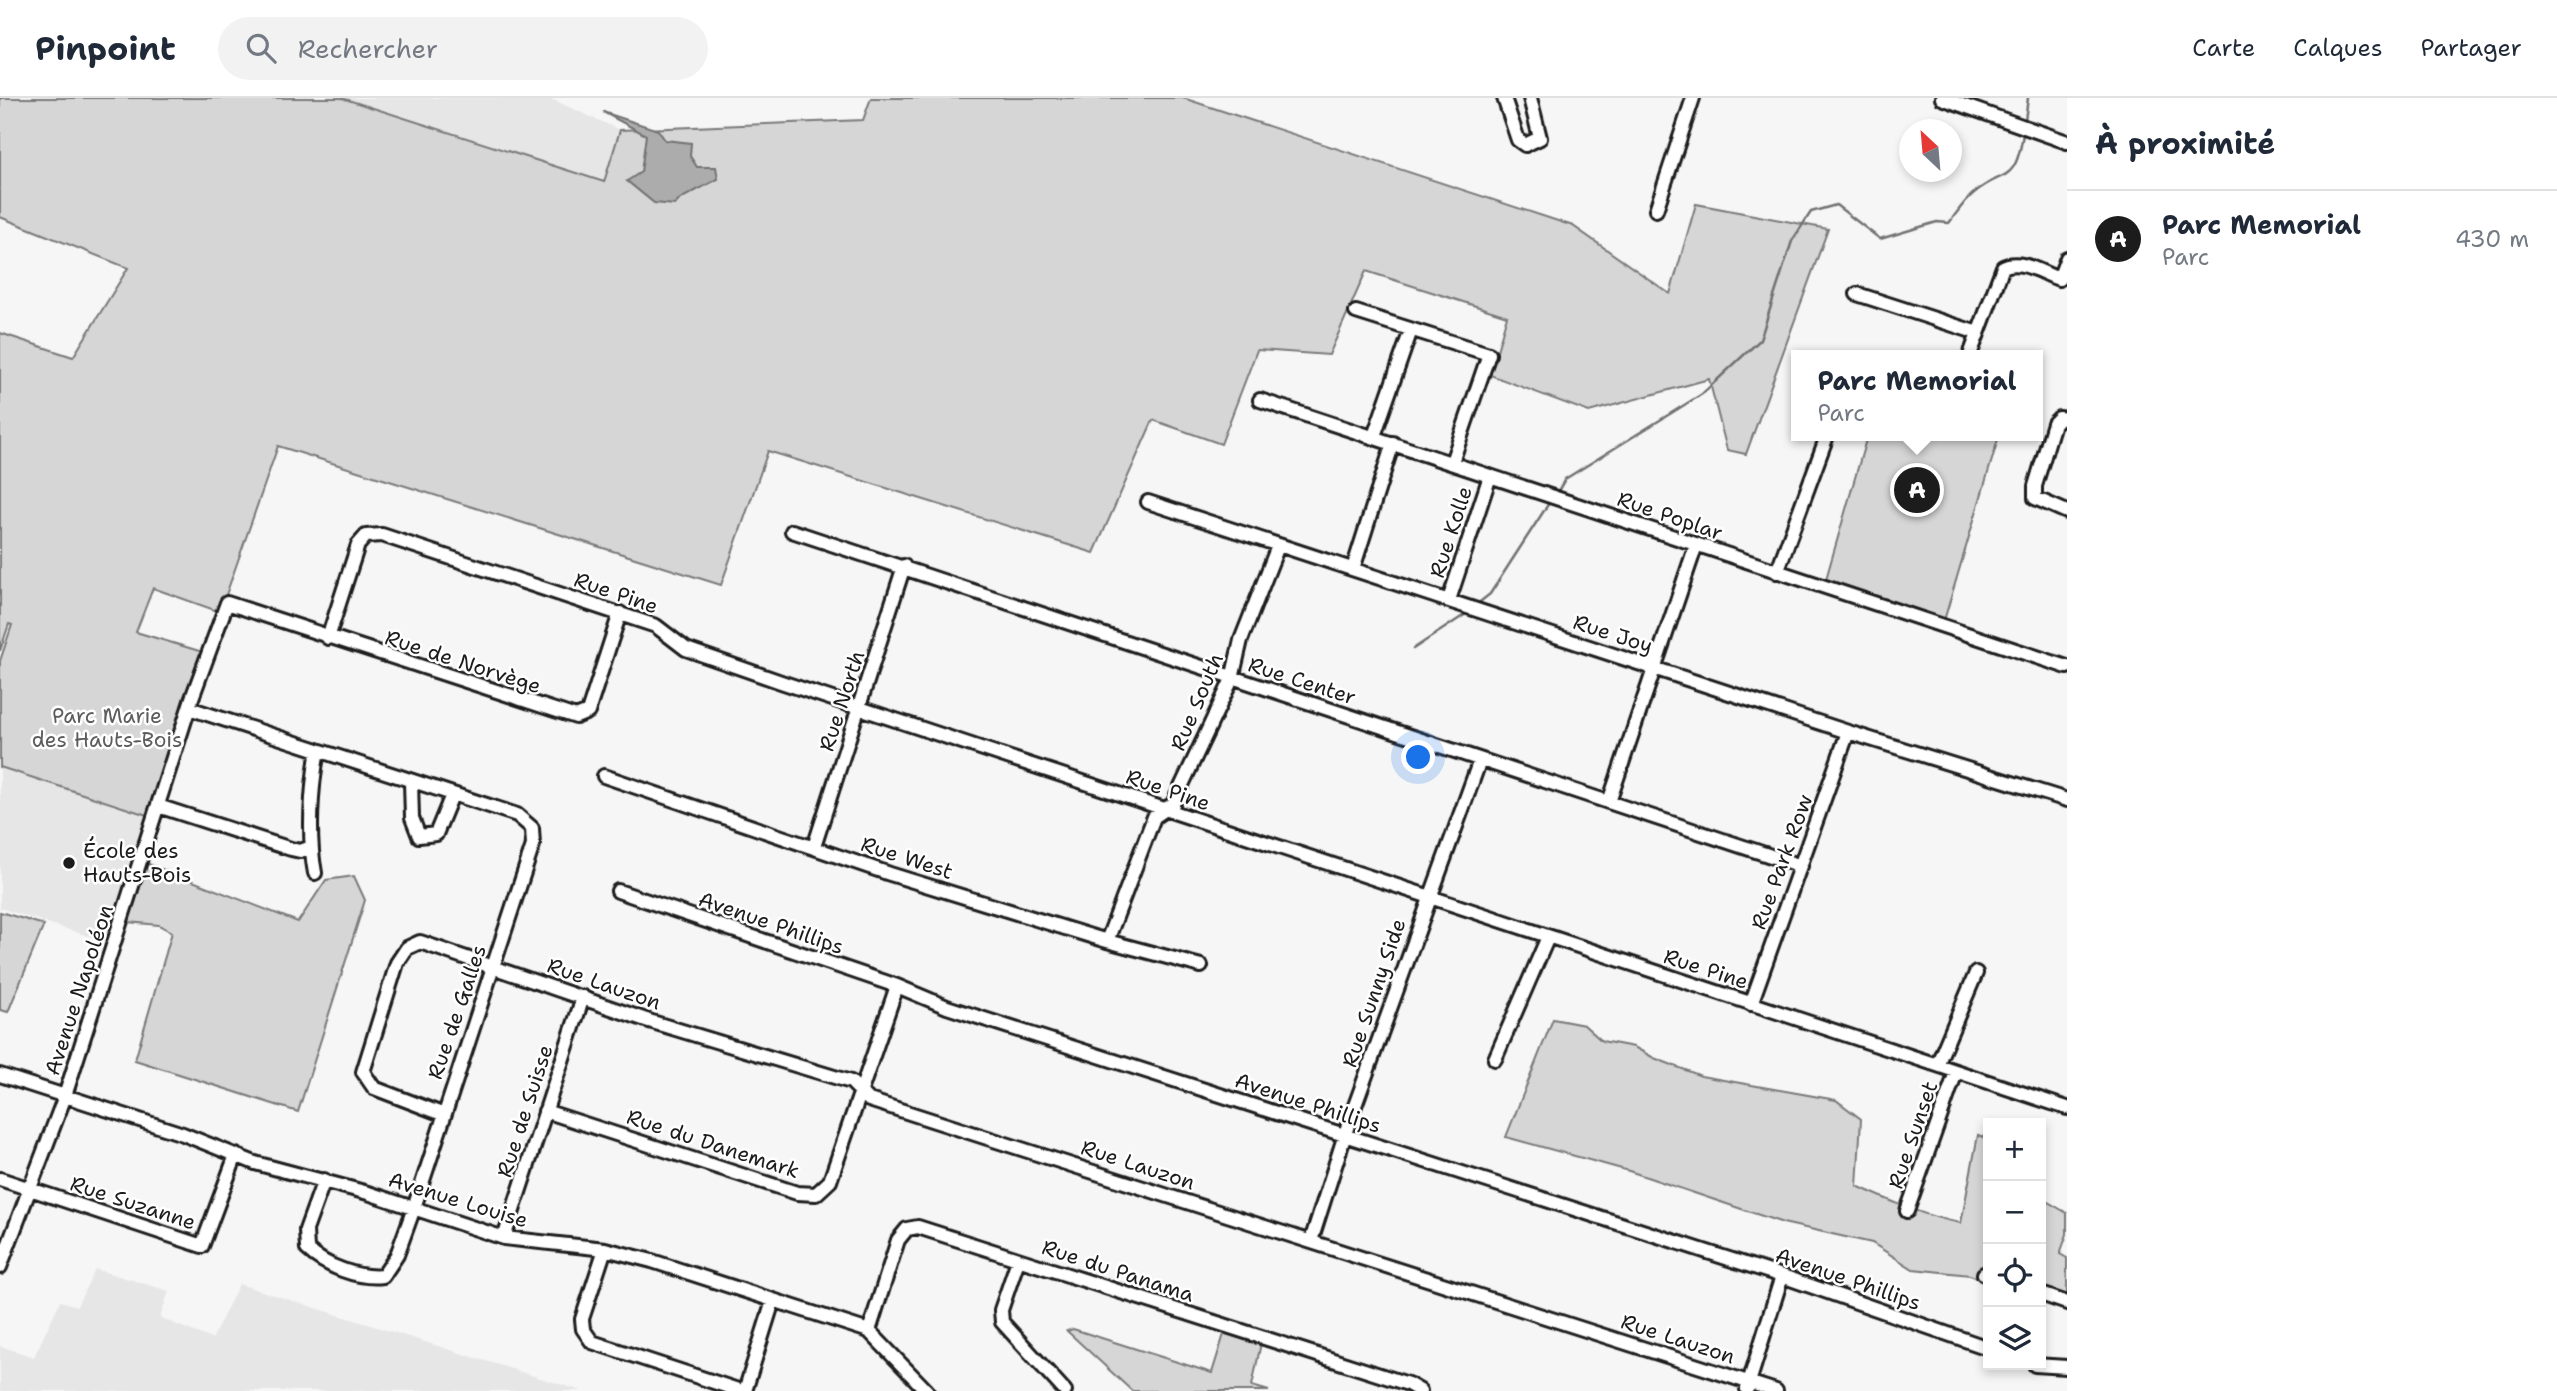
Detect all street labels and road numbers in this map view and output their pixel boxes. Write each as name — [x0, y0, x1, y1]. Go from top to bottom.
street label: Rue Kolle — [1423, 483, 1479, 581]
street label: Rue Poplar — [1613, 485, 1727, 547]
street label: Rue Pine — [570, 566, 662, 620]
street label: Rue Joy — [1570, 608, 1656, 660]
street label: Rue de Norvège — [381, 624, 545, 700]
street label: Rue North — [813, 647, 871, 755]
street label: Rue South — [1164, 649, 1230, 755]
street label: Rue Center — [1245, 650, 1360, 712]
street label: Rue Pine — [1122, 763, 1214, 817]
street label: Rue Park Row — [1745, 791, 1819, 933]
street label: Rue West — [857, 830, 957, 886]
street label: Avenue Phillips — [695, 885, 847, 961]
street label: Avenue Napoléon — [38, 901, 120, 1079]
street label: Rue Sunny Side — [1335, 915, 1413, 1071]
street label: Rue de Galles — [421, 941, 493, 1083]
street label: Rue Pine — [1660, 942, 1752, 996]
street label: Rue Lauzon — [544, 952, 665, 1017]
street label: Rue de Suisse — [490, 1041, 560, 1181]
street label: Avenue Phillips — [1231, 1066, 1385, 1140]
street label: Rue Sunset — [1882, 1078, 1944, 1192]
street label: Rue du Danemark — [623, 1103, 803, 1185]
street label: Rue Lauzon — [1077, 1133, 1199, 1197]
street label: Avenue Louise — [385, 1166, 531, 1234]
street label: Rue Suzanne — [67, 1170, 199, 1236]
street label: Rue du Panama — [1038, 1233, 1198, 1309]
street label: Avenue Phillips — [1772, 1241, 1924, 1317]
street label: Rue Lauzon — [1617, 1307, 1739, 1371]

